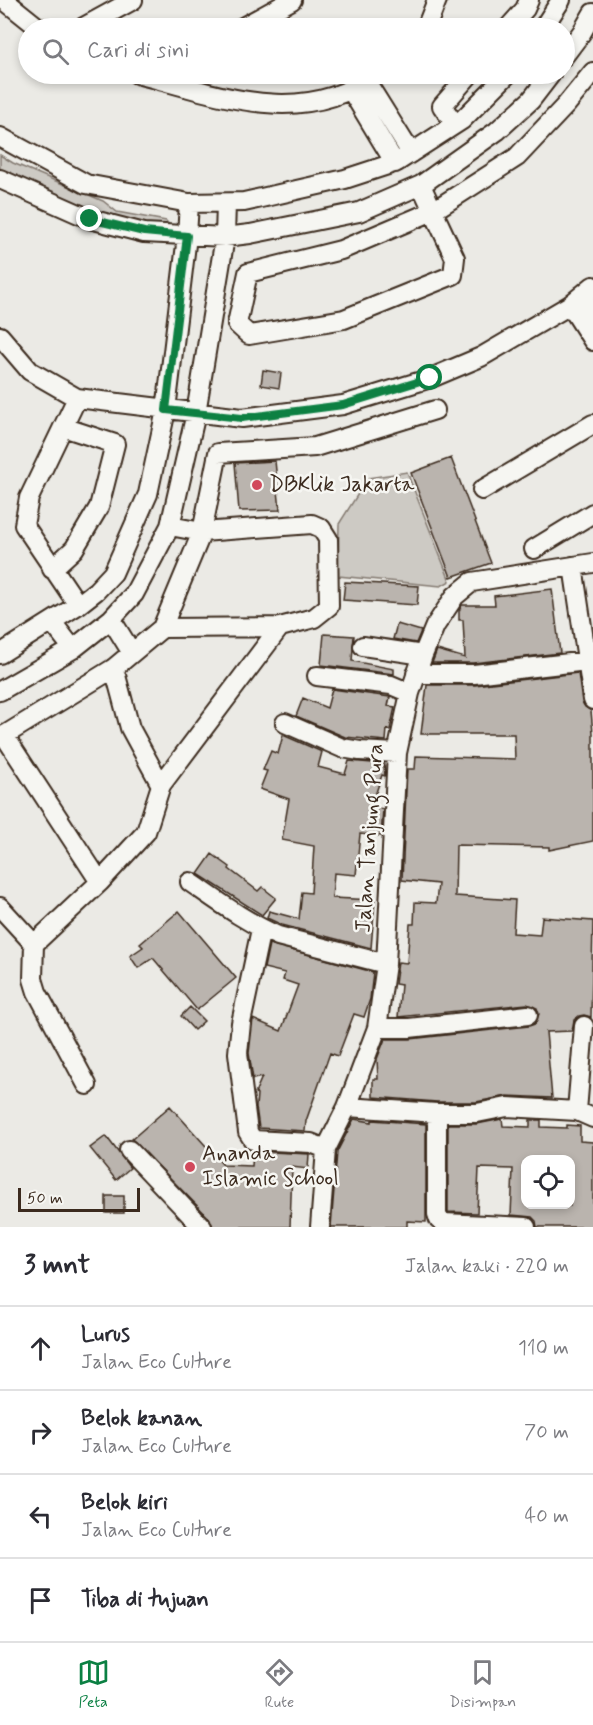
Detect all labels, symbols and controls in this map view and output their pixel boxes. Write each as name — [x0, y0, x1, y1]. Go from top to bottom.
search box — [18, 18, 575, 84]
icon: search — [39, 35, 72, 68]
text: Cari di sini — [87, 37, 189, 65]
route end — [76, 205, 102, 231]
route start — [416, 364, 442, 390]
place label: DBKlik Jakarta — [269, 471, 415, 499]
marker: DBKlik Jakarta — [250, 478, 264, 492]
street label: Jalan Tanjung Pura — [349, 743, 394, 934]
place label: Ananda Islamic School — [202, 1140, 339, 1193]
map controls — [521, 1155, 575, 1209]
button: locate — [521, 1155, 575, 1209]
marker: Ananda Islamic School — [183, 1160, 197, 1174]
scale bar — [18, 1185, 140, 1212]
text: 50 m — [27, 1188, 63, 1209]
text: 3 mnt — [24, 1249, 90, 1283]
text: Jalan kaki · 220 m — [405, 1253, 569, 1280]
text: Lurus — [81, 1321, 130, 1349]
icon: ahead — [24, 1332, 57, 1365]
text: 110 m — [518, 1335, 569, 1362]
text: Jalan Eco Culture — [81, 1349, 232, 1376]
text: Belok kanan — [81, 1405, 202, 1433]
icon: right — [24, 1416, 57, 1449]
text: 70 m — [524, 1419, 569, 1446]
text: Jalan Eco Culture — [81, 1433, 232, 1460]
text: Belok kiri — [81, 1489, 168, 1517]
icon: left — [24, 1500, 57, 1533]
text: 40 m — [525, 1503, 569, 1530]
text: Jalan Eco Culture — [81, 1517, 232, 1544]
icon: arrive — [24, 1584, 57, 1617]
text: Tiba di tujuan — [81, 1586, 209, 1614]
tab: Peta — [77, 1656, 110, 1713]
tab: Rute — [263, 1656, 296, 1713]
tab: Disimpan — [449, 1656, 516, 1713]

